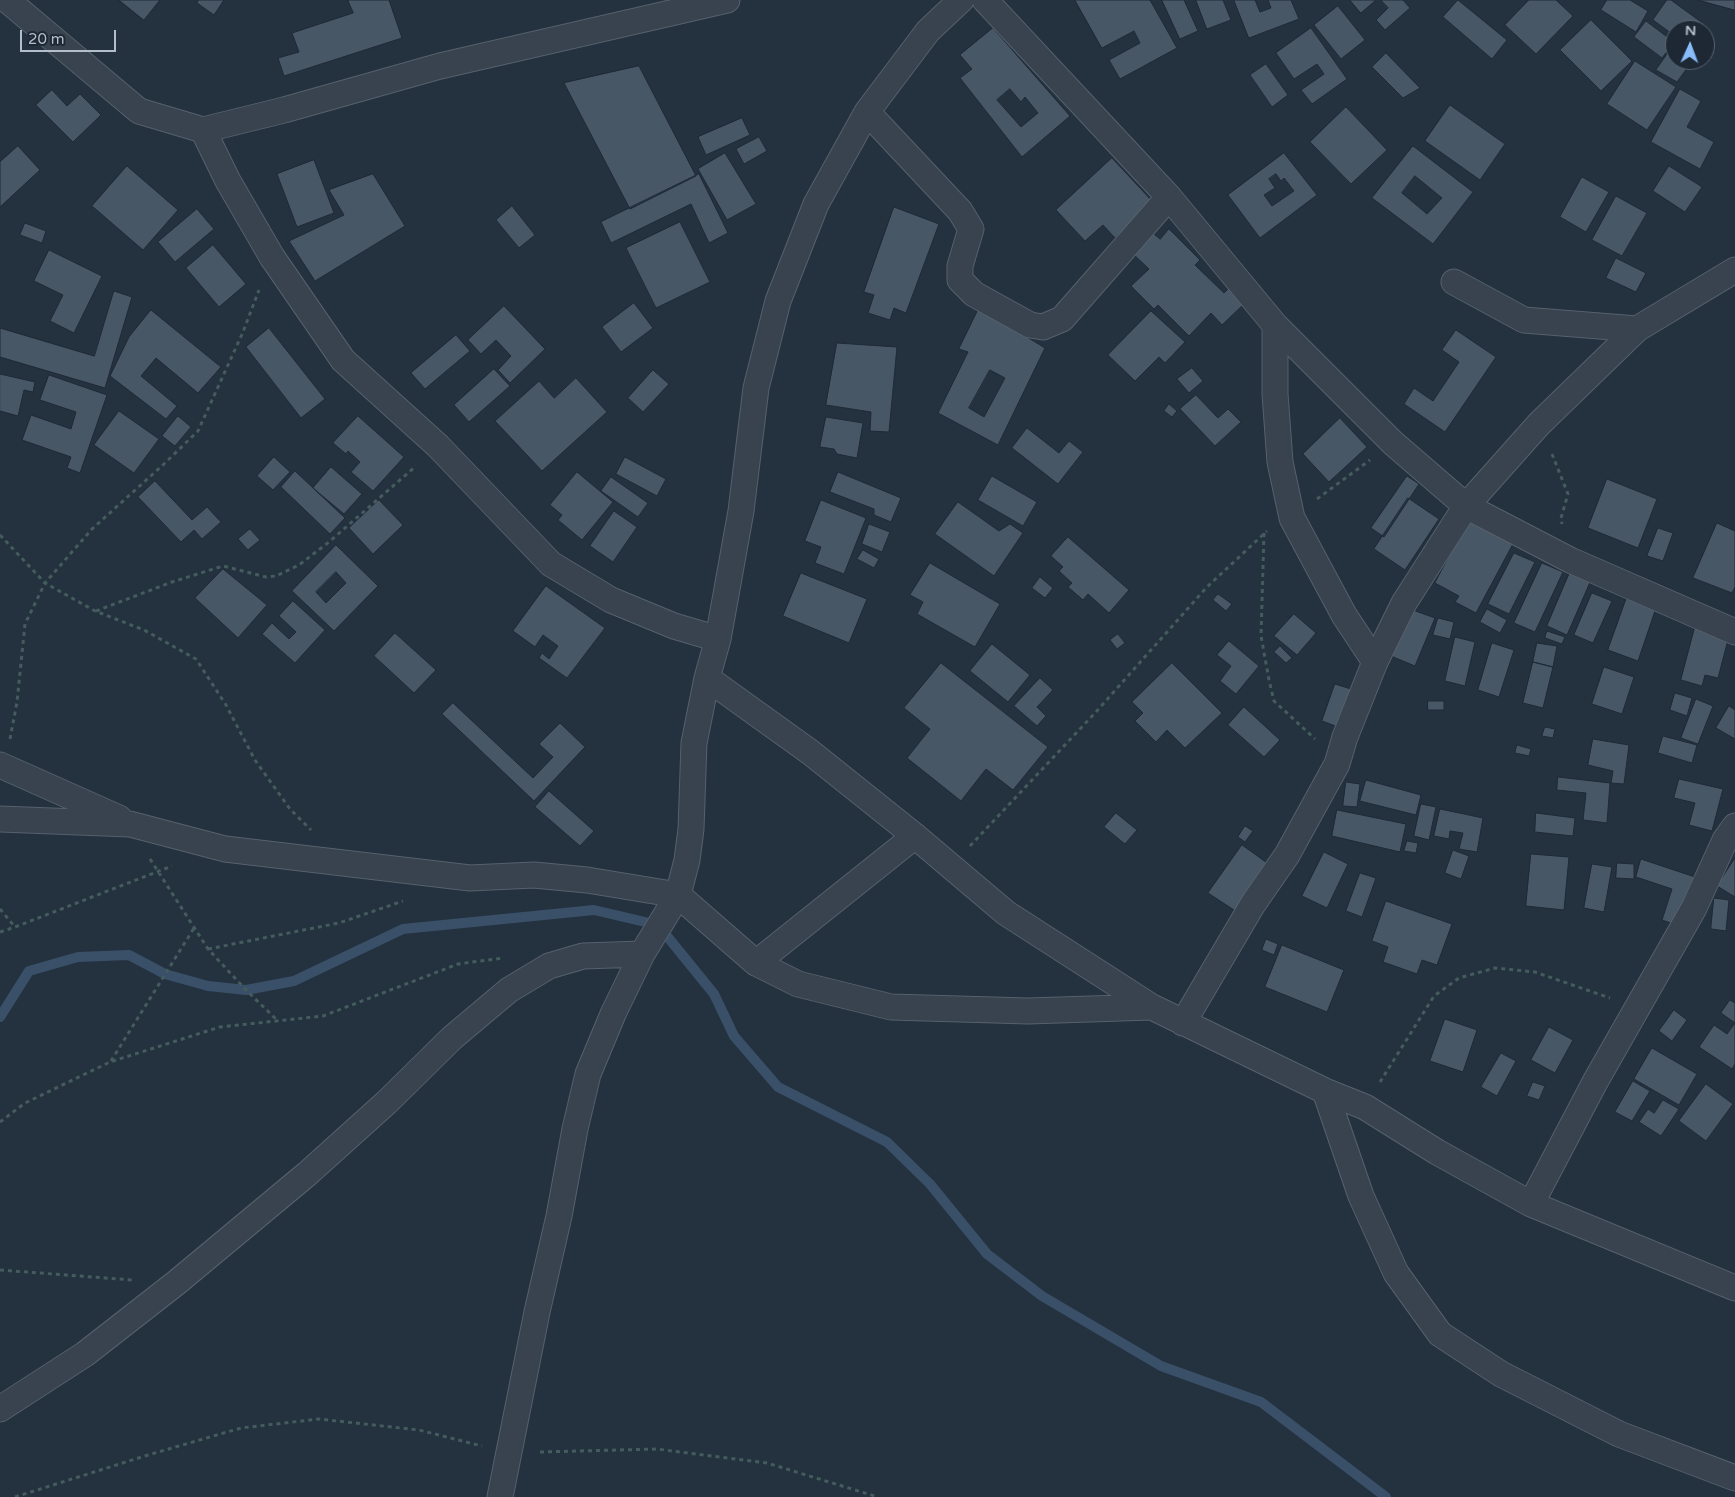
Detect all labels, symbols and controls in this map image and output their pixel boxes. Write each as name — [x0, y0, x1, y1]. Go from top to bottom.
scale bar — [22, 20, 119, 52]
north arrow — [1665, 20, 1715, 70]
text: N — [1685, 22, 1696, 39]
text: 20 m — [28, 30, 65, 48]

